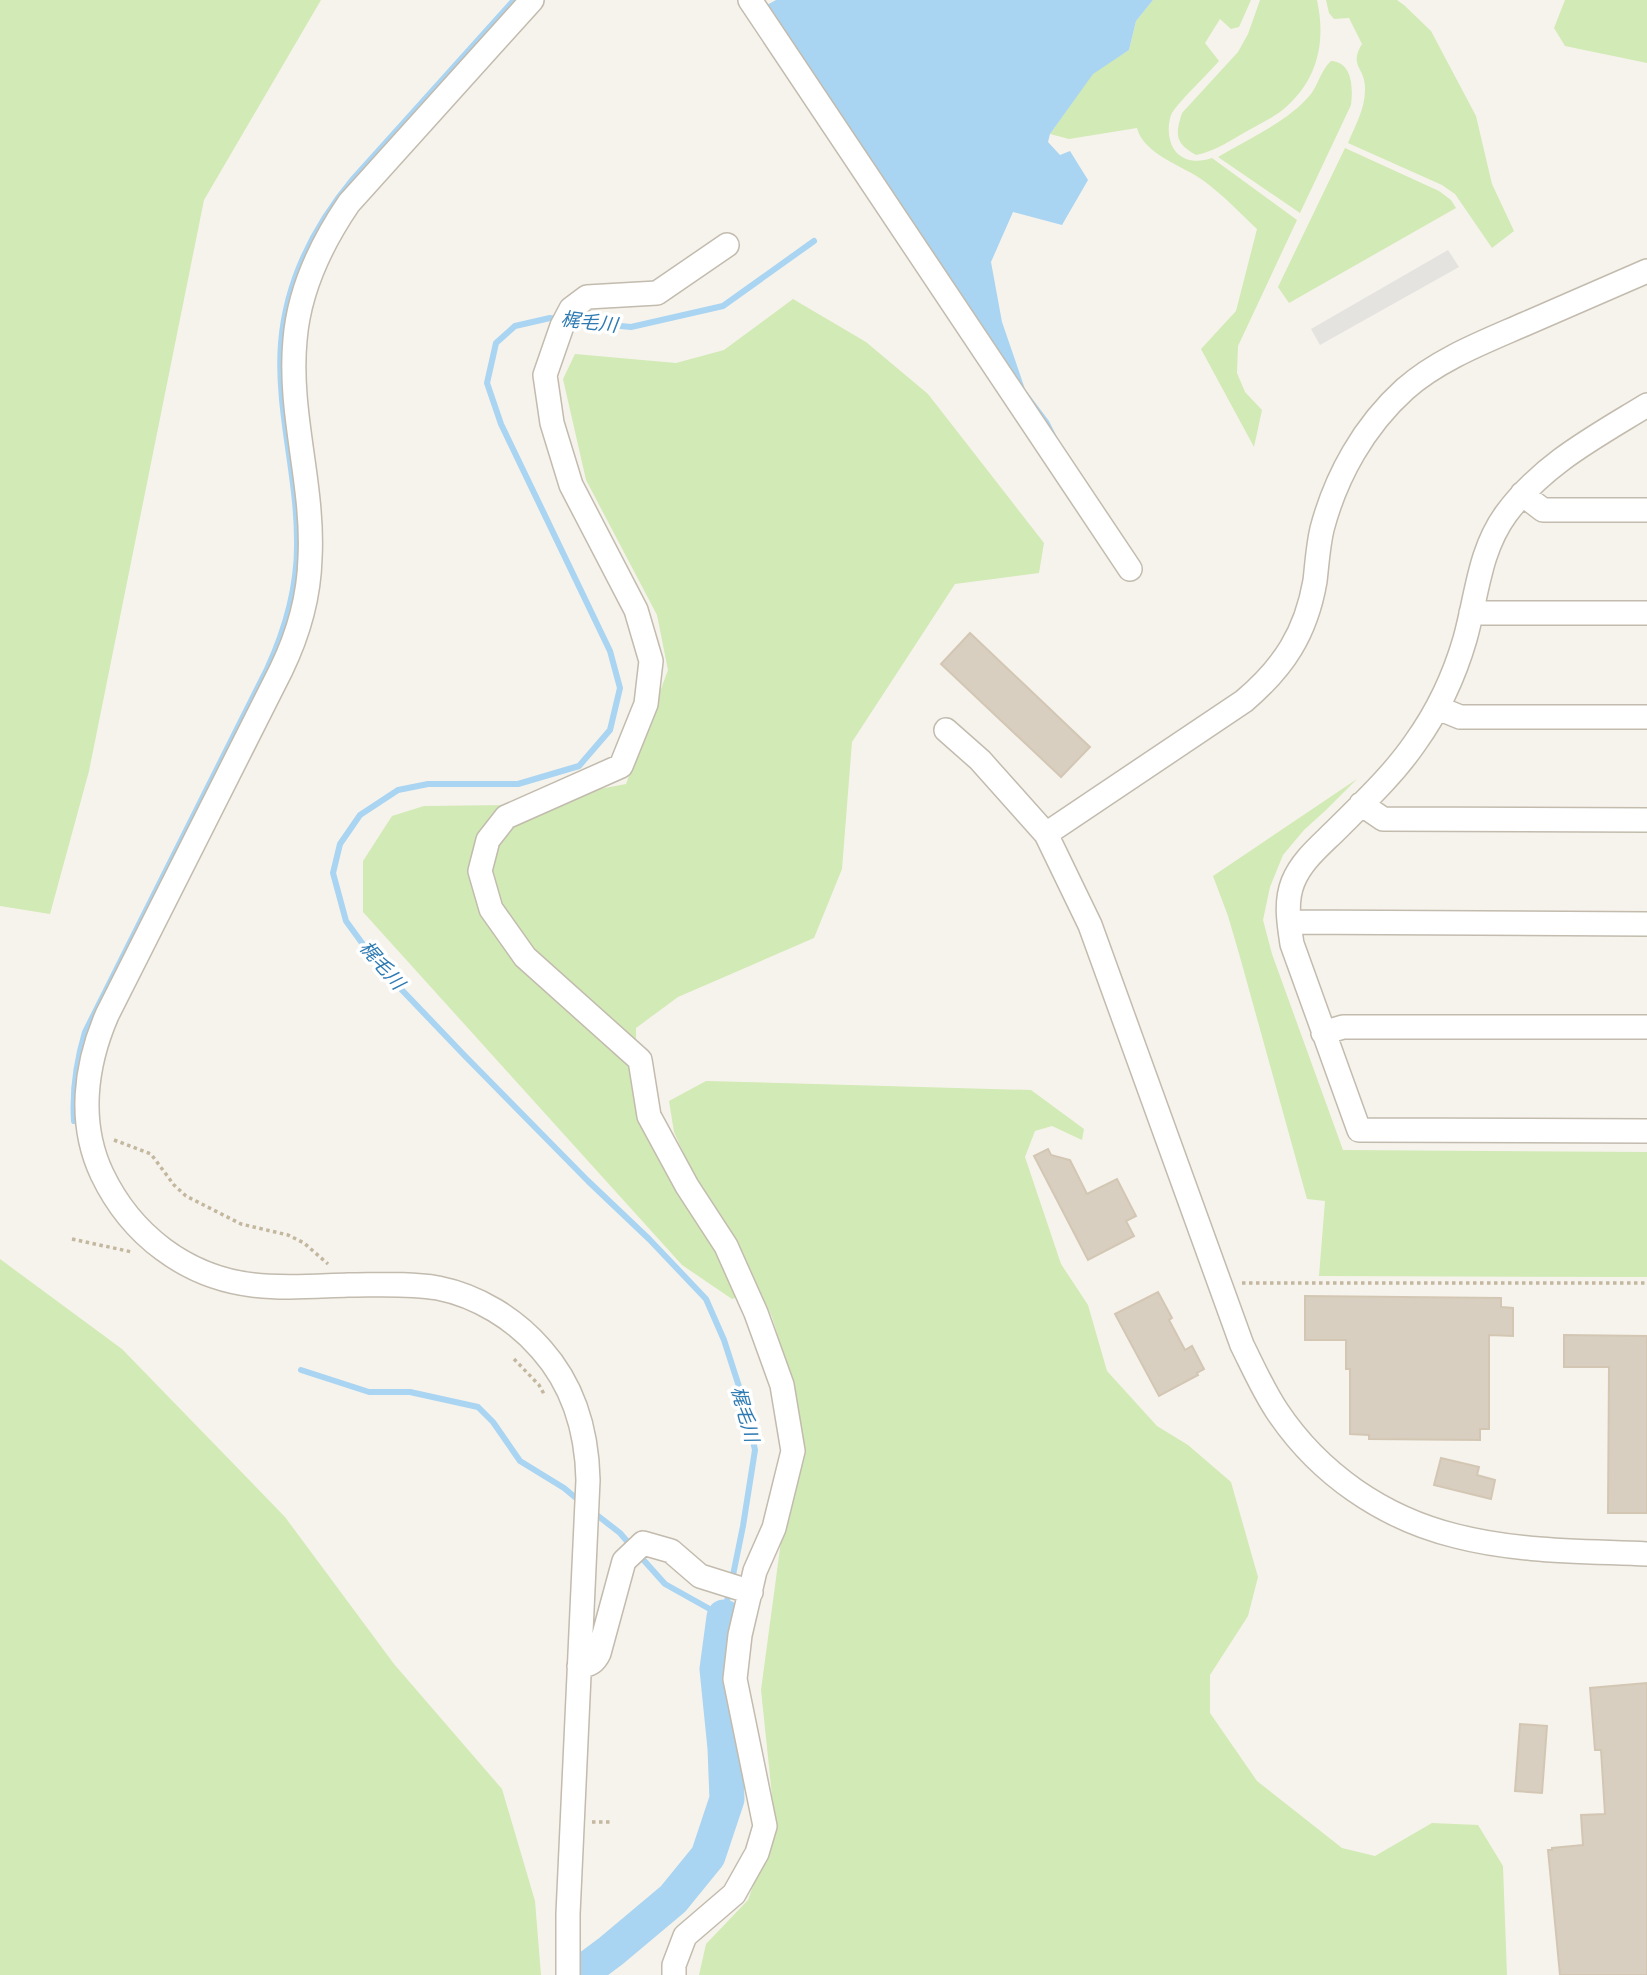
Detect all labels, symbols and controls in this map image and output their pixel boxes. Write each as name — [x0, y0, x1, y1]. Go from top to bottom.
water label: 梶毛川 — [559, 307, 621, 337]
water label: 梶毛川 — [355, 936, 411, 996]
water label: 梶毛川 — [727, 1383, 764, 1446]

